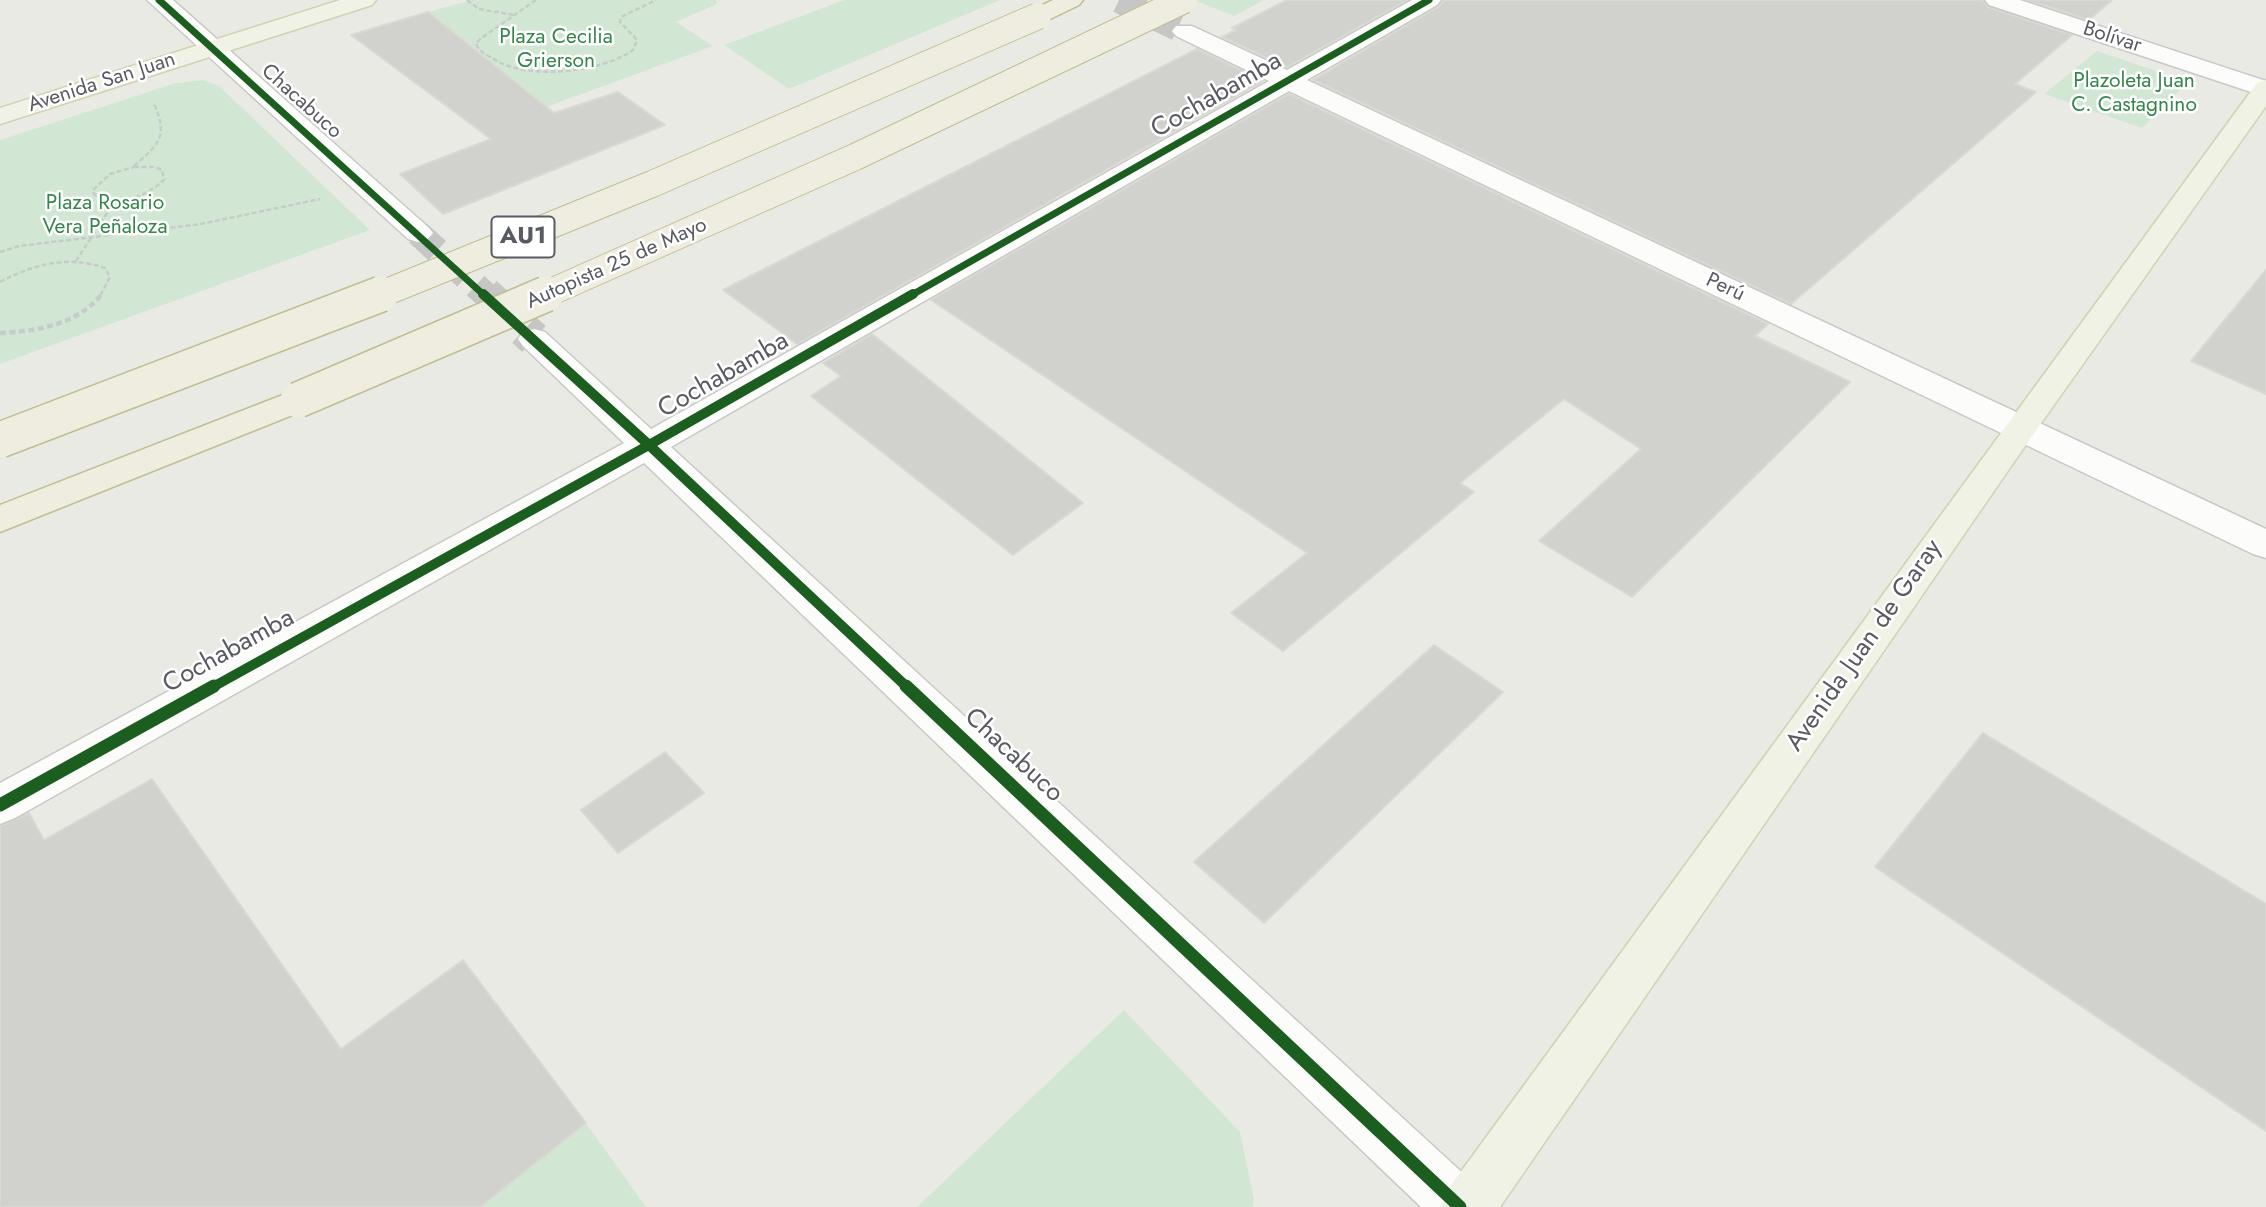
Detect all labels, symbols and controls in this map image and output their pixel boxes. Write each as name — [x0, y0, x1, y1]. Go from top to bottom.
street label: Bolívar — [2080, 17, 2144, 59]
park label: Plaza Cecilia Grierson — [499, 25, 613, 75]
street label: Cochabamba — [1146, 46, 1288, 146]
street label: Avenida San Juan — [25, 47, 179, 119]
street label: Chacabuco — [255, 59, 347, 145]
park label: Plazoleta Juan C. Castagnino — [2071, 69, 2197, 119]
park label: Plaza Rosario Vera Peñaloza — [42, 191, 168, 241]
street label: Autopista 25 de Mayo — [523, 213, 711, 315]
road number: AU1 — [491, 216, 554, 258]
street label: Perú — [1702, 268, 1748, 308]
street label: Cochabamba — [653, 326, 795, 426]
street label: Avenida Juan de Garay — [1780, 534, 1950, 758]
street label: Cochabamba — [158, 603, 300, 701]
street label: Chacabuco — [957, 702, 1069, 810]

